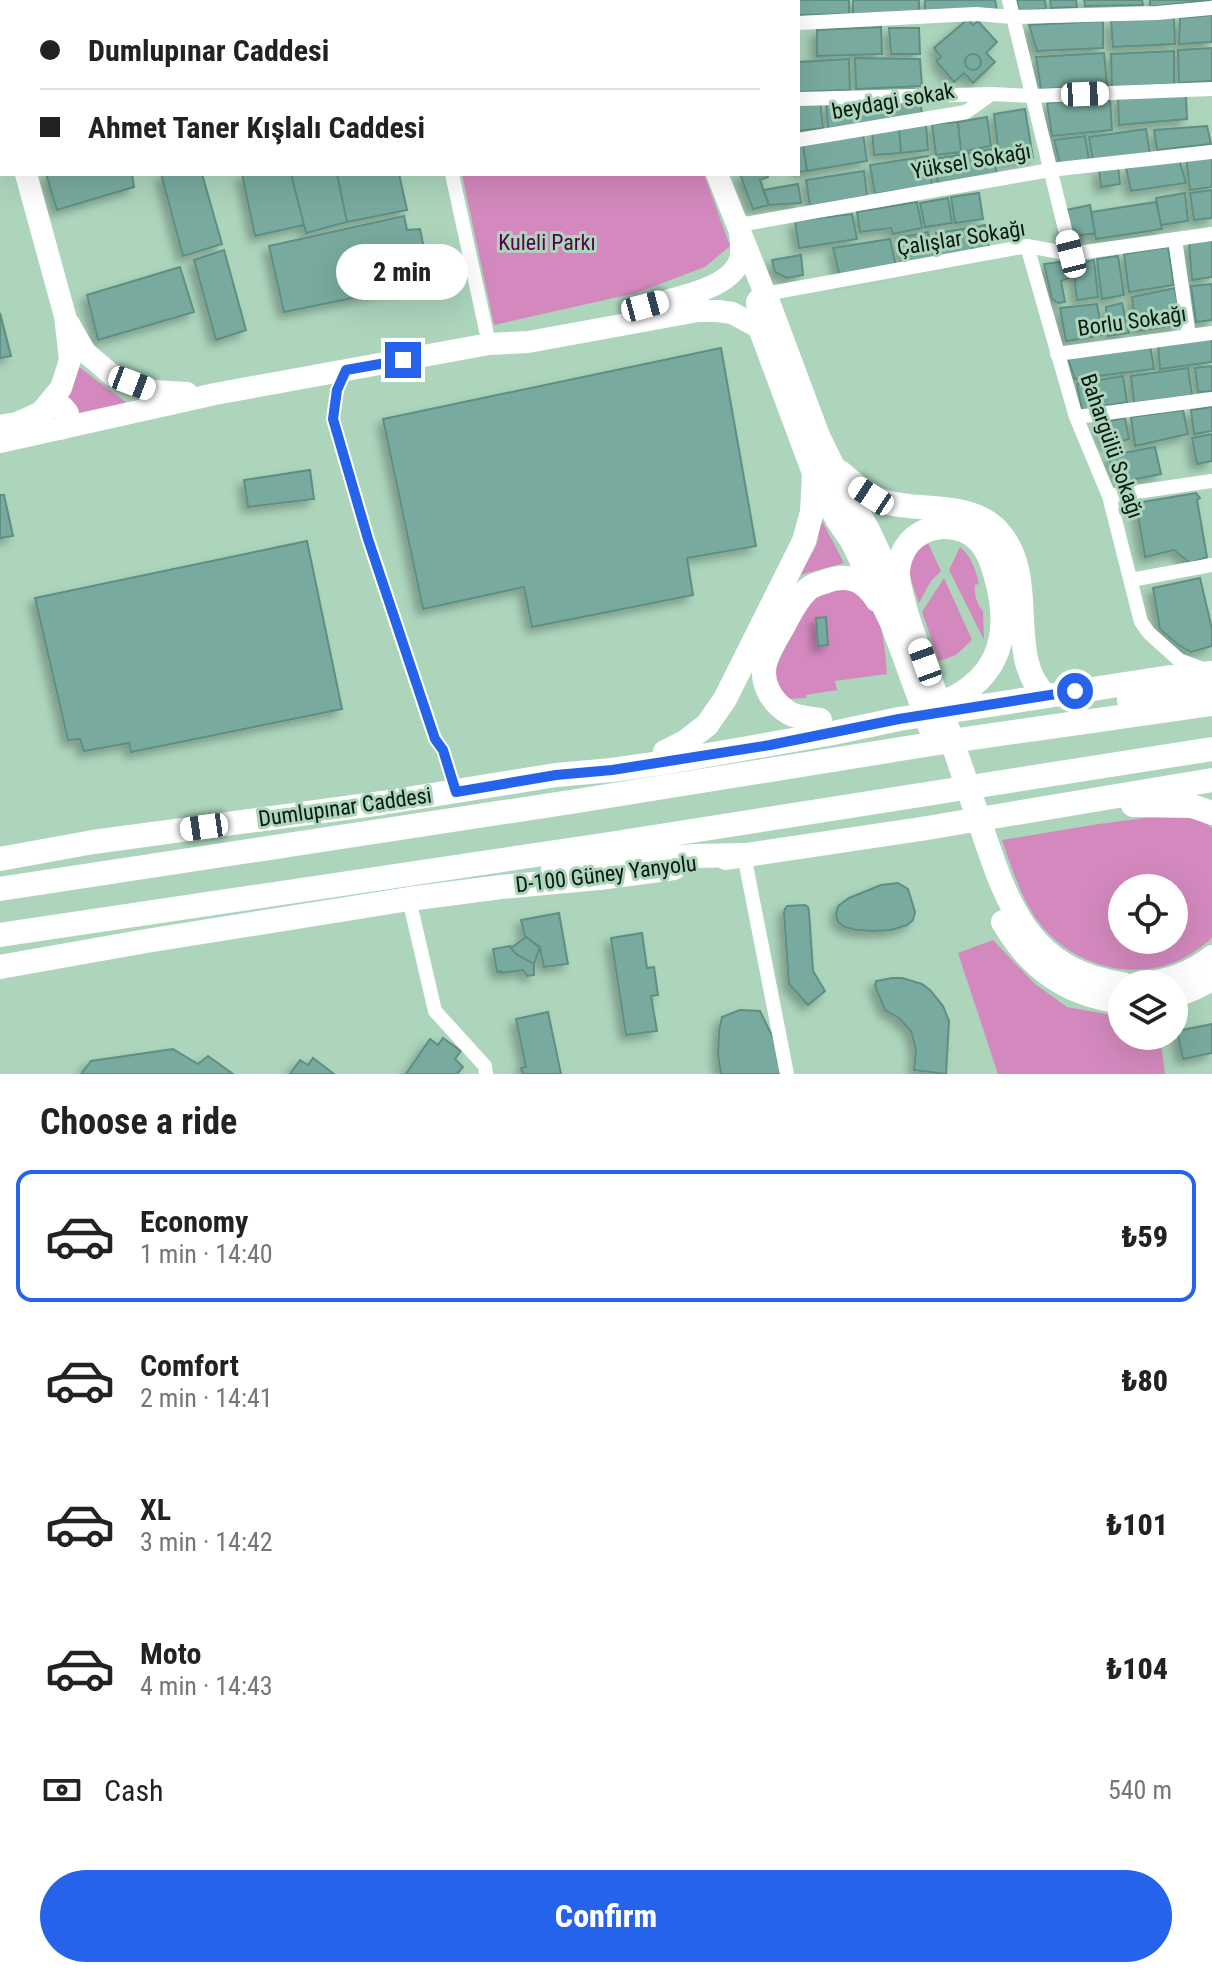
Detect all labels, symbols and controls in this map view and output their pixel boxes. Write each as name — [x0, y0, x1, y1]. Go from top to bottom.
text: Dumlupınar Caddesi — [88, 33, 329, 68]
street label: beydagi sokak — [830, 78, 956, 124]
car — [1061, 81, 1109, 107]
text: Ahmet Taner Kışlalı Caddesi — [88, 110, 425, 145]
street label: Yüksel Sokağı — [909, 138, 1033, 184]
street label: Çalışlar Sokağı — [895, 216, 1027, 260]
car — [1054, 228, 1088, 280]
park label: Kuleli Parkı — [498, 230, 596, 255]
callout: 2 min — [337, 244, 469, 300]
text: 2 min — [373, 257, 431, 287]
car — [619, 288, 671, 324]
street label: Borlu Sokağı — [1076, 301, 1188, 341]
route end — [385, 342, 421, 378]
car — [105, 363, 159, 403]
street label: Bahargülü Sokağı — [1076, 370, 1148, 522]
car — [844, 473, 898, 519]
car — [906, 635, 944, 689]
route start — [1057, 673, 1093, 709]
street label: Dumlupınar Caddesi — [257, 782, 433, 832]
car — [179, 812, 229, 842]
street label: D-100 Güney Yanyolu — [514, 851, 698, 897]
map controls — [1108, 874, 1188, 1050]
button: locate — [1108, 874, 1188, 954]
button: layers — [1108, 970, 1188, 1050]
text: Choose a ride — [40, 1101, 237, 1143]
icon: car — [44, 1200, 116, 1272]
text: Economy — [140, 1204, 248, 1239]
text: ₺59 — [1121, 1219, 1168, 1254]
text: 1 min · 14:40 — [140, 1239, 273, 1269]
icon: car — [44, 1344, 116, 1416]
text: Comfort — [140, 1348, 239, 1383]
text: ₺80 — [1121, 1363, 1168, 1398]
text: 2 min · 14:41 — [140, 1383, 273, 1413]
icon: car — [44, 1488, 116, 1560]
text: XL — [140, 1492, 171, 1527]
text: ₺101 — [1106, 1507, 1168, 1542]
text: 3 min · 14:42 — [140, 1527, 273, 1557]
icon: car — [44, 1632, 116, 1704]
text: Moto — [140, 1636, 201, 1671]
text: ₺104 — [1106, 1651, 1168, 1686]
text: 4 min · 14:43 — [140, 1671, 273, 1701]
icon: cash — [40, 1768, 84, 1812]
text: Cash — [104, 1773, 164, 1808]
text: 540 m — [1108, 1775, 1172, 1805]
button: Confirm — [40, 1870, 1172, 1962]

